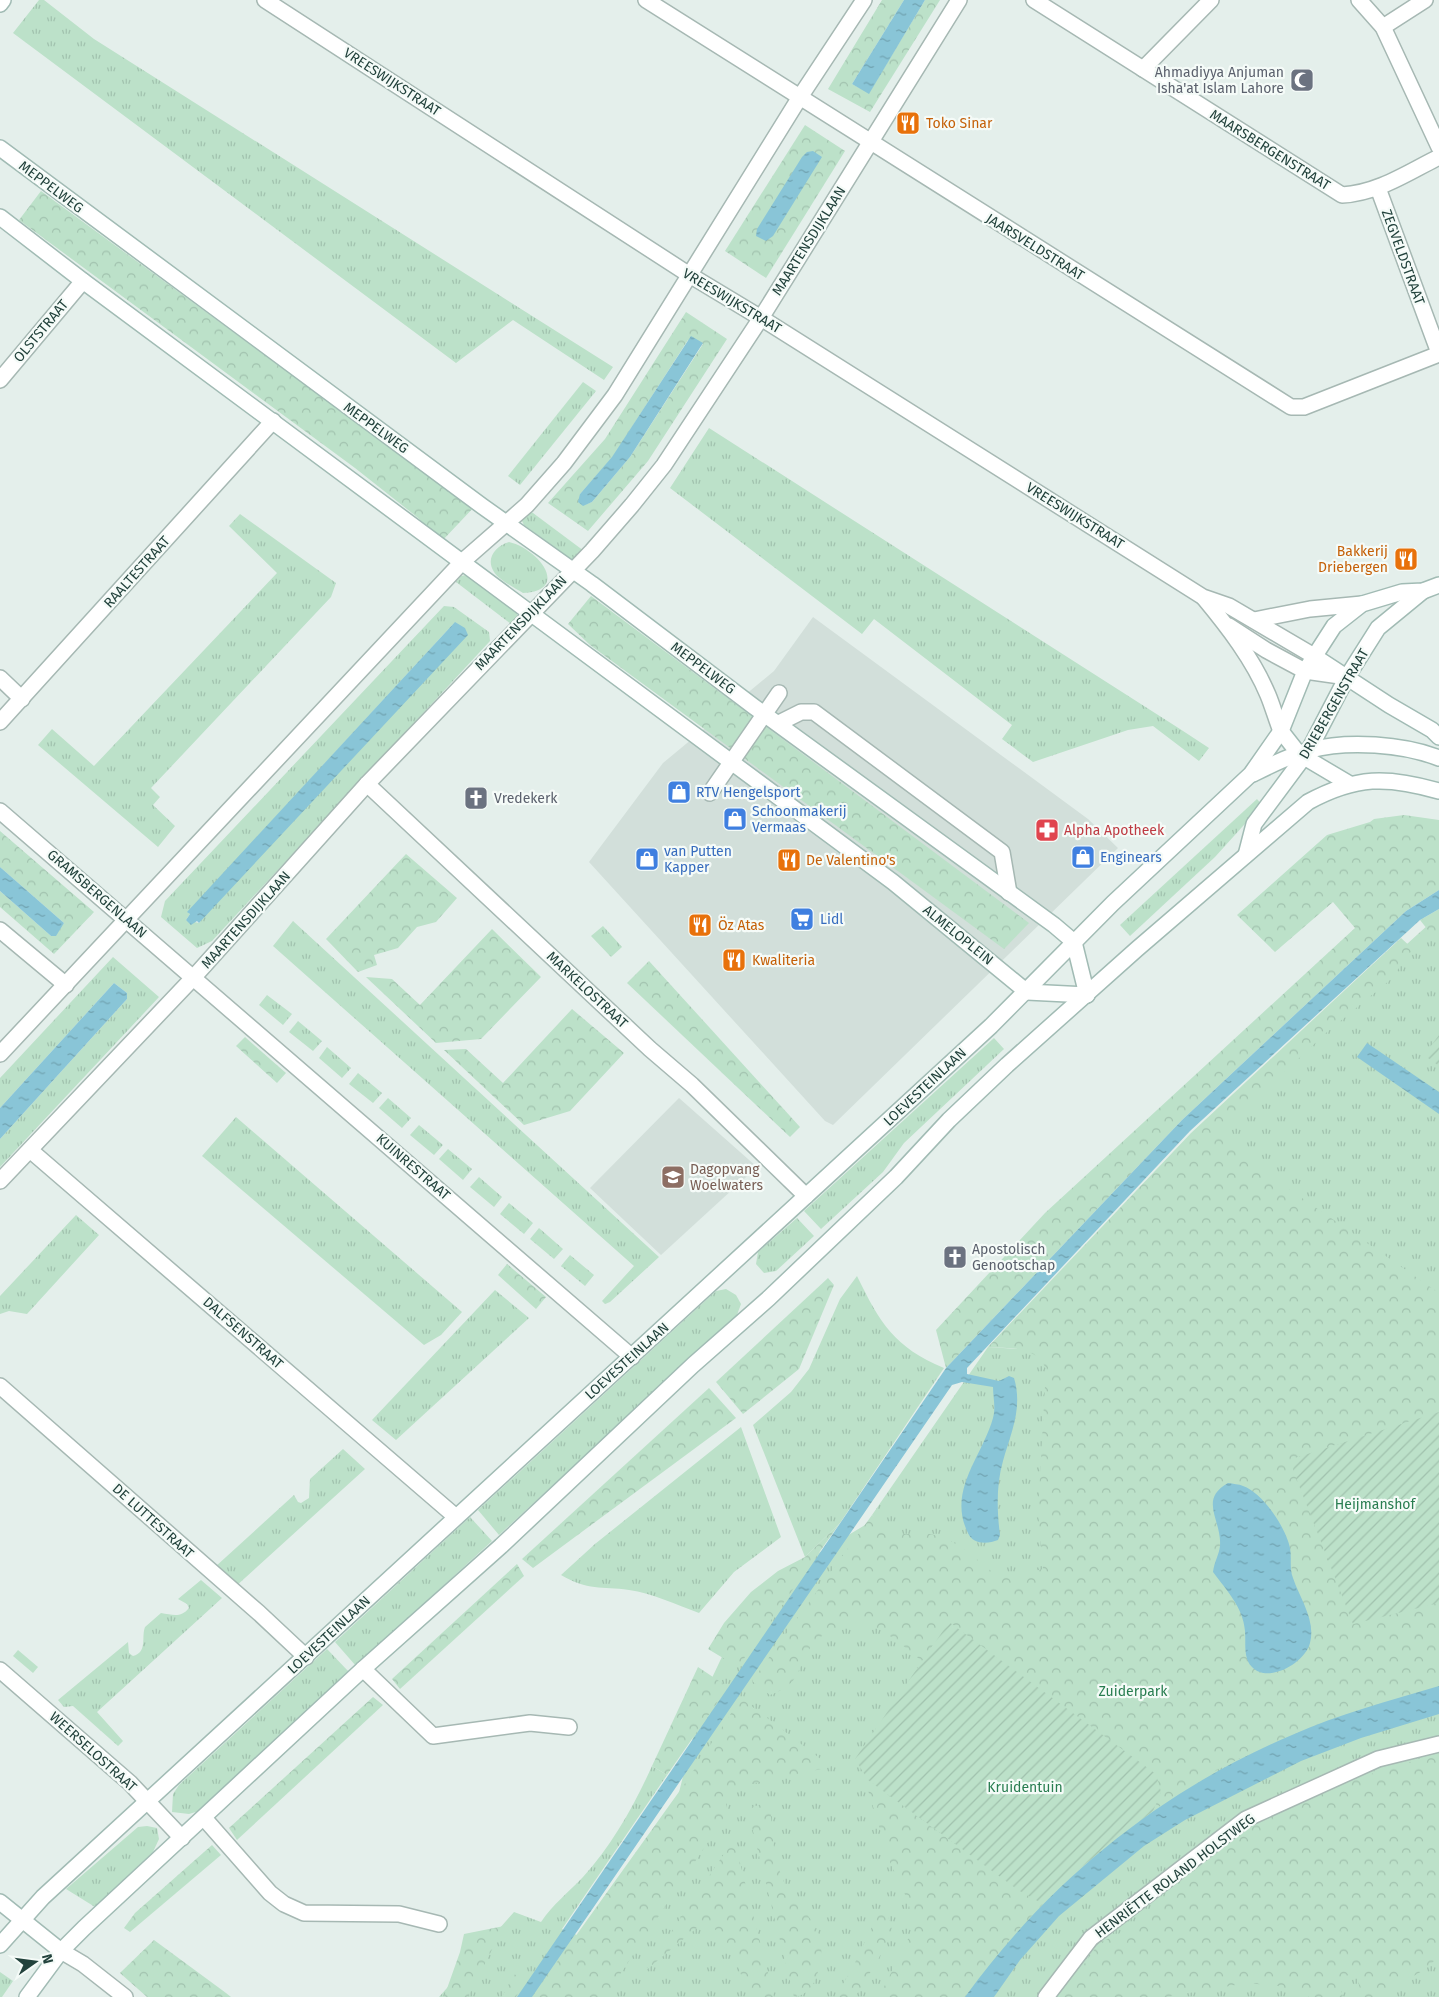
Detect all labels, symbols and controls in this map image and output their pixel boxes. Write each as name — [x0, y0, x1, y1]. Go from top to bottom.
street label: VREESWIJKSTRAAT — [340, 44, 444, 120]
place label: Ahmadiyya Anjuman Isha'at Islam Lahore — [1155, 64, 1284, 97]
mosque icon: Ahmadiyya Anjuman Isha'at Islam Lahore — [1289, 67, 1315, 93]
street label: MAARSBERGENSTRAAT — [1207, 106, 1334, 194]
restaurant icon: Toko Sinar — [895, 110, 921, 136]
place label: Toko Sinar — [926, 115, 993, 132]
street label: MEPPELWEG — [15, 157, 87, 217]
street label: MAARTENSDIJKLAAN — [769, 183, 849, 299]
street label: ZEGVELDSTRAAT — [1378, 207, 1428, 308]
street label: JAARSVELDSTRAAT — [983, 210, 1088, 285]
street label: VREESWIJKSTRAAT — [680, 265, 785, 338]
street label: OLSTSTRAAT — [10, 296, 73, 366]
street label: MEPPELWEG — [340, 399, 412, 457]
street label: VREESWIJKSTRAAT — [1023, 479, 1128, 553]
street label: RAALTESTRAAT — [100, 532, 174, 611]
place label: Bakkerij Driebergen — [1318, 543, 1388, 576]
restaurant icon: Bakkerij Driebergen — [1393, 546, 1419, 572]
street label: MAARTENSDIJKLAAN — [471, 572, 571, 674]
street label: MEPPELWEG — [667, 638, 739, 698]
street label: DRIEBERGENSTRAAT — [1295, 645, 1373, 762]
shop icon: RTV Hengelsport — [666, 779, 692, 805]
place label: RTV Hengelsport — [696, 784, 801, 801]
church icon: Vredekerk — [463, 785, 489, 811]
place label: Vredekerk — [494, 790, 558, 807]
place label: Schoonmakerij Vermaas — [752, 803, 847, 836]
shop icon: Schoonmakerij Vermaas — [722, 806, 748, 832]
pharmacy icon: Alpha Apotheek — [1034, 817, 1060, 843]
place label: Alpha Apotheek — [1064, 822, 1165, 839]
place label: van Putten Kapper — [664, 843, 732, 876]
shop icon: Enginears — [1070, 844, 1096, 870]
street label: GRAMSBERGENLAAN — [44, 846, 150, 942]
shop icon: van Putten Kapper — [634, 846, 660, 872]
restaurant icon: De Valentino's — [776, 847, 802, 873]
place label: Enginears — [1100, 849, 1162, 866]
place label: De Valentino's — [806, 852, 896, 869]
street label: MAARTENSDIJKLAAN — [198, 868, 294, 972]
street label: ALMELOPLEIN — [919, 901, 997, 969]
supermarket icon: Lidl — [789, 906, 815, 932]
place label: Lidl — [820, 911, 843, 928]
restaurant icon: Öz Atas — [687, 912, 713, 938]
place label: Öz Atas — [718, 916, 765, 934]
restaurant icon: Kwaliteria — [721, 947, 747, 973]
street label: MARKELOSTRAAT — [543, 948, 632, 1032]
place label: Kwaliteria — [752, 952, 815, 969]
street label: LOEVESTEINLAAN — [880, 1044, 970, 1130]
street label: KUINRESTRAAT — [373, 1130, 454, 1204]
place label: Dagopvang Woelwaters — [690, 1161, 763, 1194]
school or university icon: Dagopvang Woelwaters — [660, 1164, 686, 1190]
place label: Apostolisch Genootschap — [972, 1241, 1055, 1274]
church icon: Apostolisch Genootschap — [942, 1244, 968, 1270]
street label: DALFSENSTRAAT — [199, 1294, 287, 1373]
street label: LOEVESTEINLAAN — [582, 1319, 672, 1403]
street label: DE LUTTESTRAAT — [109, 1480, 198, 1562]
park label: Heijmanshof — [1335, 1496, 1417, 1513]
street label: LOEVESTEINLAAN — [284, 1592, 374, 1678]
park label: Zuiderpark — [1099, 1683, 1168, 1700]
street label: WEERSELOSTRAAT — [46, 1708, 141, 1796]
park label: Kruidentuin — [987, 1779, 1063, 1796]
street label: HENRIËTTE ROLAND HOLSTWEG — [1092, 1810, 1258, 1942]
north arrow — [10, 1937, 60, 1987]
text: N — [38, 1952, 57, 1966]

